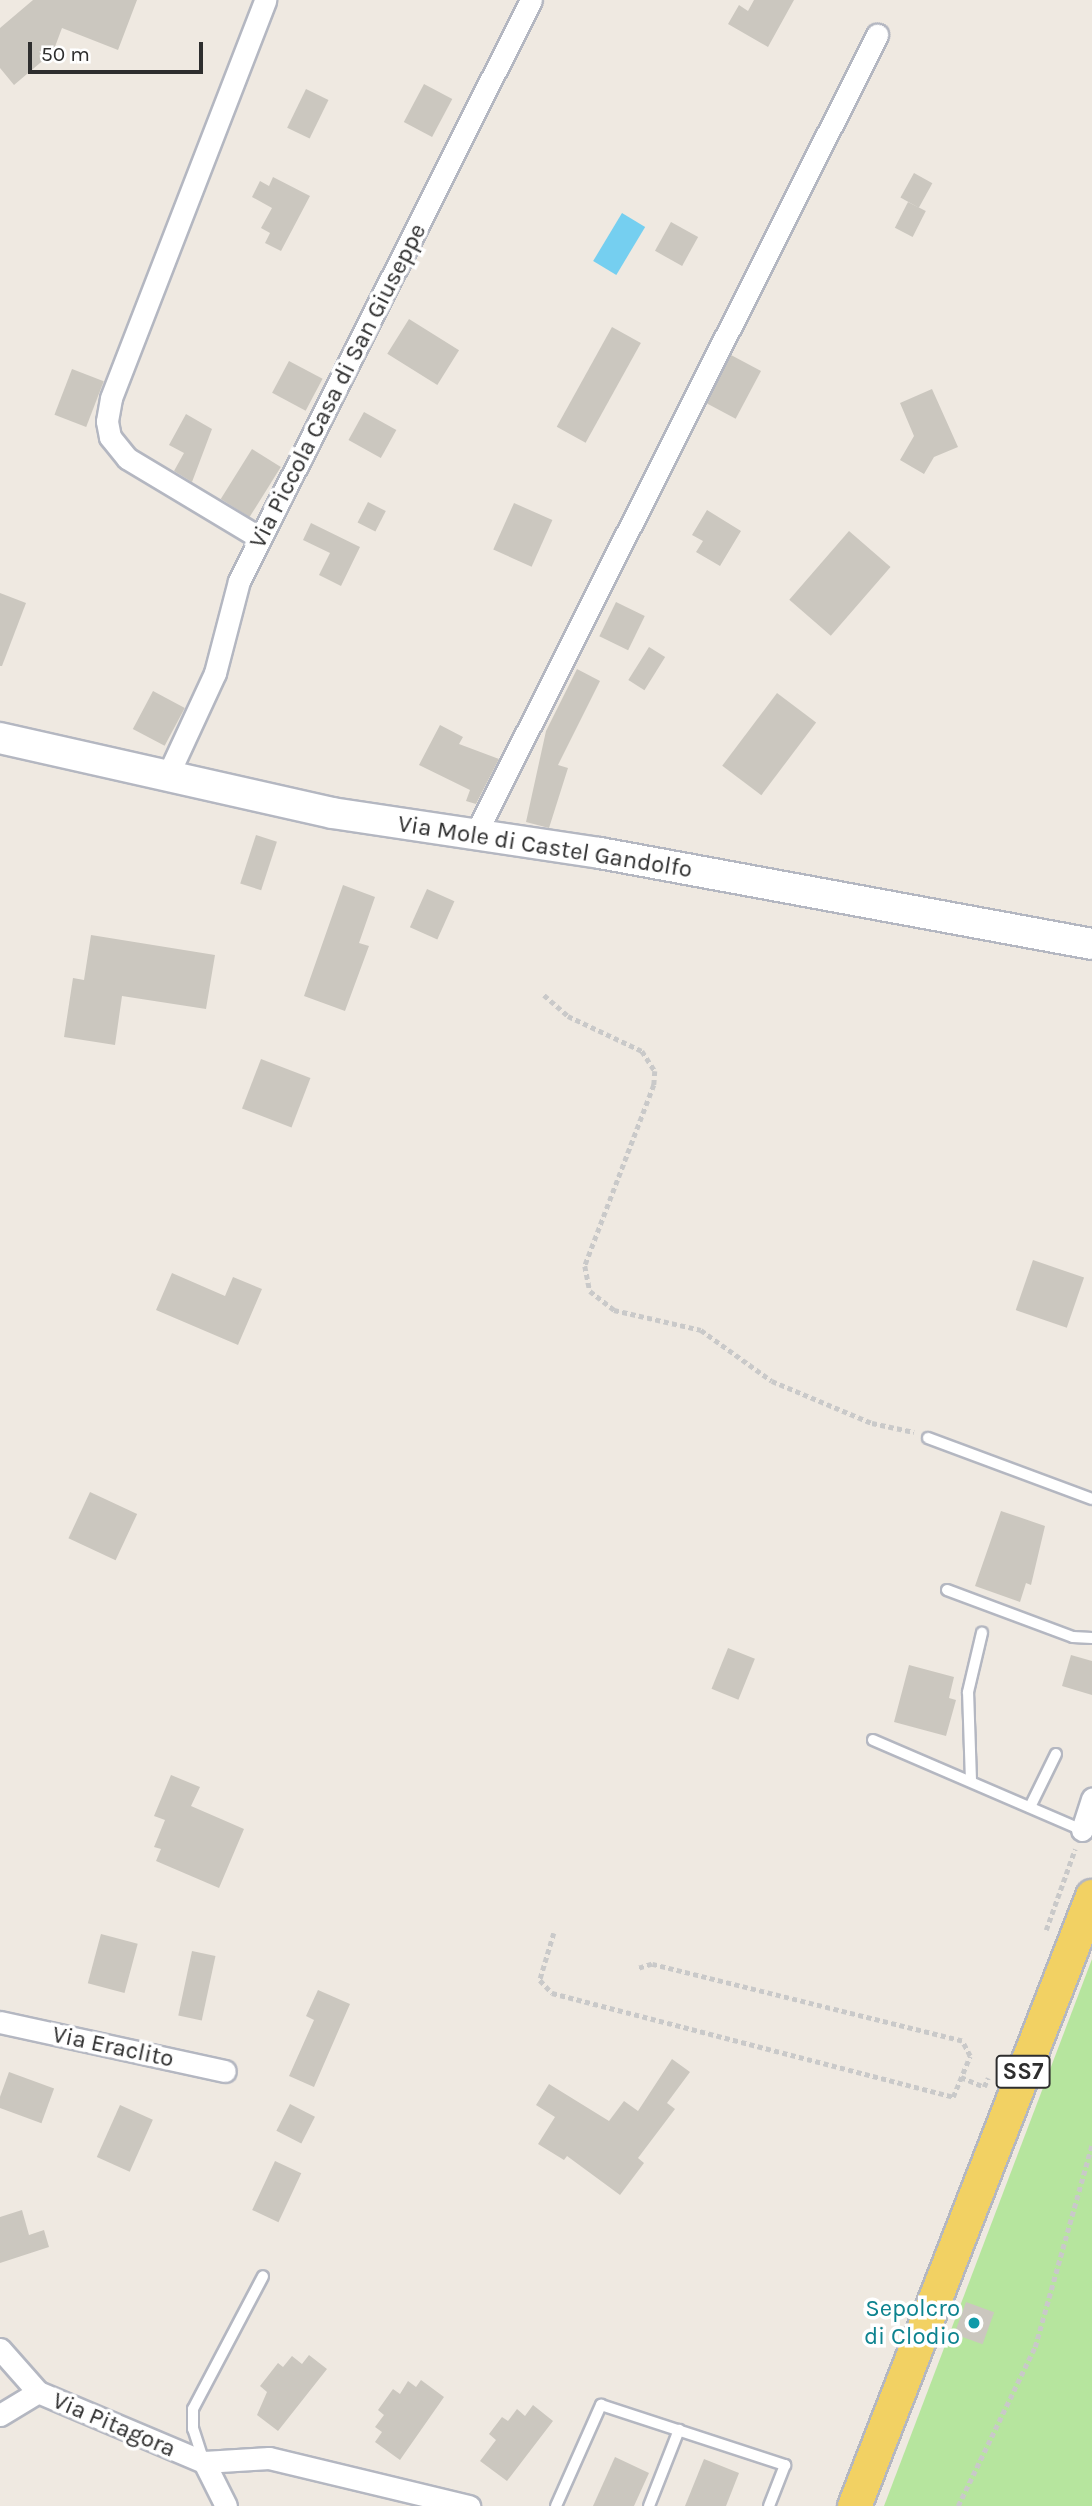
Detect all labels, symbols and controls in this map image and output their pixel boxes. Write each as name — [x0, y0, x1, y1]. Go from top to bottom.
scale bar — [32, 28, 206, 72]
text: 50 m — [41, 42, 90, 66]
street label: Via Piccola Casa di San Giuseppe — [243, 219, 433, 553]
street label: Via Mole di Castel Gandolfo — [396, 809, 694, 885]
street label: Via Eraclito — [50, 2020, 176, 2074]
road number: SS7 — [995, 2052, 1051, 2092]
place label: Sepolcro di Clodio — [864, 2295, 960, 2351]
marker: Sepolcro di Clodio — [966, 2315, 982, 2331]
street label: Via Pitagora — [48, 2386, 180, 2464]

